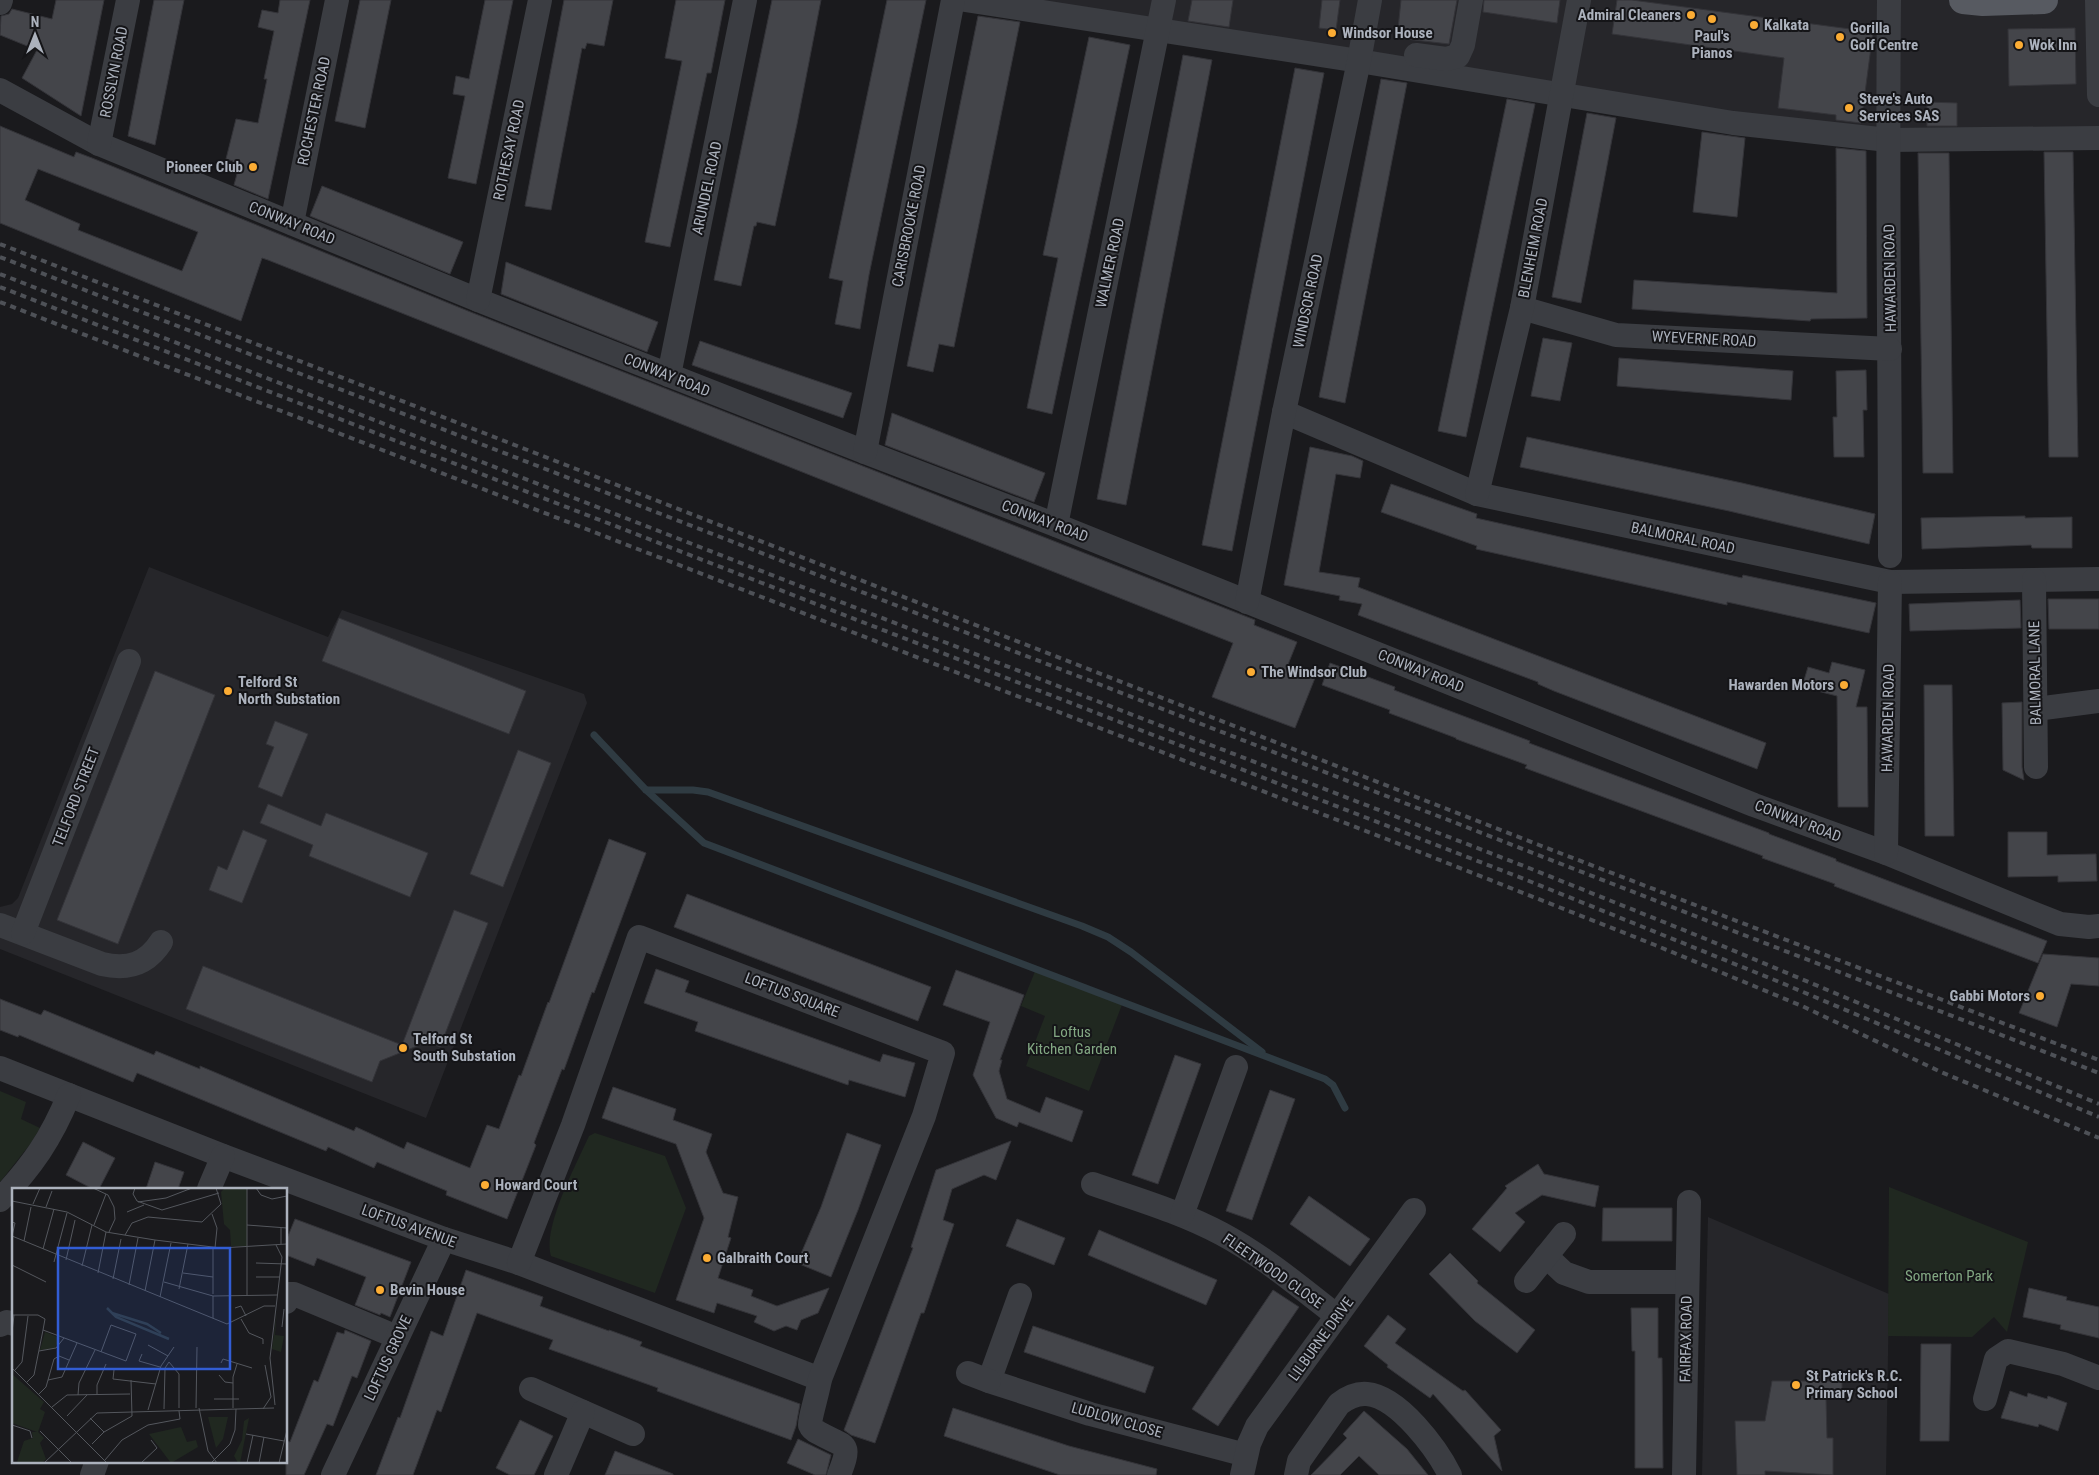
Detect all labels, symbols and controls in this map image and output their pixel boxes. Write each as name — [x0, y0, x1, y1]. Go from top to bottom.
place label: Admiral Cleaners — [1578, 6, 1681, 24]
marker: Admiral Cleaners — [1685, 9, 1697, 21]
north arrow — [10, 10, 60, 60]
marker: Paul's Pianos — [1706, 13, 1718, 25]
text: N — [31, 14, 39, 30]
place label: Kalkata — [1764, 16, 1809, 34]
marker: Kalkata — [1748, 19, 1760, 31]
place label: Gorilla Golf Centre — [1850, 19, 1918, 54]
place label: Windsor House — [1342, 24, 1433, 42]
street label: ROSSLYN ROAD — [96, 25, 132, 119]
marker: Windsor House — [1326, 27, 1338, 39]
place label: Paul's Pianos — [1691, 27, 1733, 62]
marker: Gorilla Golf Centre — [1834, 31, 1846, 43]
place label: Wok Inn — [2029, 36, 2077, 54]
marker: Wok Inn — [2013, 39, 2025, 51]
street label: ROCHESTER ROAD — [294, 55, 334, 167]
place label: Steve's Auto Services SAS — [1859, 90, 1939, 125]
street label: ROTHESAY ROAD — [490, 98, 528, 202]
marker: Steve's Auto Services SAS — [1843, 102, 1855, 114]
street label: ARUNDEL ROAD — [688, 140, 726, 236]
place label: Pioneer Club — [166, 158, 243, 176]
marker: Pioneer Club — [247, 161, 259, 173]
street label: CARISBROOKE ROAD — [888, 163, 930, 289]
street label: BLENHEIM ROAD — [1514, 197, 1552, 299]
street label: CONWAY ROAD — [246, 198, 338, 248]
street label: WALMER ROAD — [1092, 217, 1128, 309]
street label: HAWARDEN ROAD — [1880, 224, 1900, 332]
street label: WINDSOR ROAD — [1289, 253, 1327, 349]
street label: WYEVERNE ROAD — [1651, 327, 1757, 351]
street label: CONWAY ROAD — [621, 350, 713, 400]
street label: CONWAY ROAD — [999, 496, 1091, 546]
street label: BALMORAL ROAD — [1630, 518, 1736, 558]
street label: BALMORAL LANE — [2025, 621, 2045, 725]
street label: CONWAY ROAD — [1375, 646, 1467, 696]
place label: The Windsor Club — [1261, 663, 1367, 681]
street label: HAWARDEN ROAD — [1878, 664, 1898, 772]
marker: The Windsor Club — [1245, 666, 1257, 678]
place label: Telford St North Substation — [238, 673, 340, 708]
place label: Hawarden Motors — [1728, 676, 1834, 694]
marker: Hawarden Motors — [1838, 679, 1850, 691]
marker: Telford St North Substation — [222, 685, 234, 697]
street label: TELFORD STREET — [49, 745, 103, 849]
street label: CONWAY ROAD — [1752, 796, 1844, 846]
street label: LOFTUS SQUARE — [742, 969, 842, 1021]
place label: Gabbi Motors — [1950, 987, 2030, 1005]
marker: Gabbi Motors — [2034, 990, 2046, 1002]
park label: Loftus Kitchen Garden — [1027, 1023, 1117, 1058]
place label: Telford St South Substation — [413, 1030, 516, 1065]
marker: Telford St South Substation — [397, 1042, 409, 1054]
place label: Howard Court — [495, 1176, 578, 1194]
marker: Howard Court — [479, 1179, 491, 1191]
inset map — [12, 1188, 288, 1462]
street label: LOFTUS AVENUE — [359, 1201, 459, 1251]
street label: FLEETWOOD CLOSE — [1219, 1230, 1327, 1312]
place label: Galbraith Court — [717, 1249, 809, 1267]
marker: Galbraith Court — [701, 1252, 713, 1264]
park label: Somerton Park — [1905, 1267, 1993, 1285]
place label: Bevin House — [390, 1281, 465, 1299]
marker: Bevin House — [374, 1284, 386, 1296]
street label: LILBURNE DRIVE — [1285, 1294, 1357, 1384]
street label: FAIRFAX ROAD — [1676, 1295, 1696, 1383]
street label: LOFTUS GROVE — [360, 1312, 416, 1404]
place label: St Patrick's R.C. Primary School — [1806, 1367, 1903, 1402]
marker: St Patrick's R.C. Primary School — [1790, 1379, 1802, 1391]
street label: LUDLOW CLOSE — [1069, 1398, 1165, 1442]

